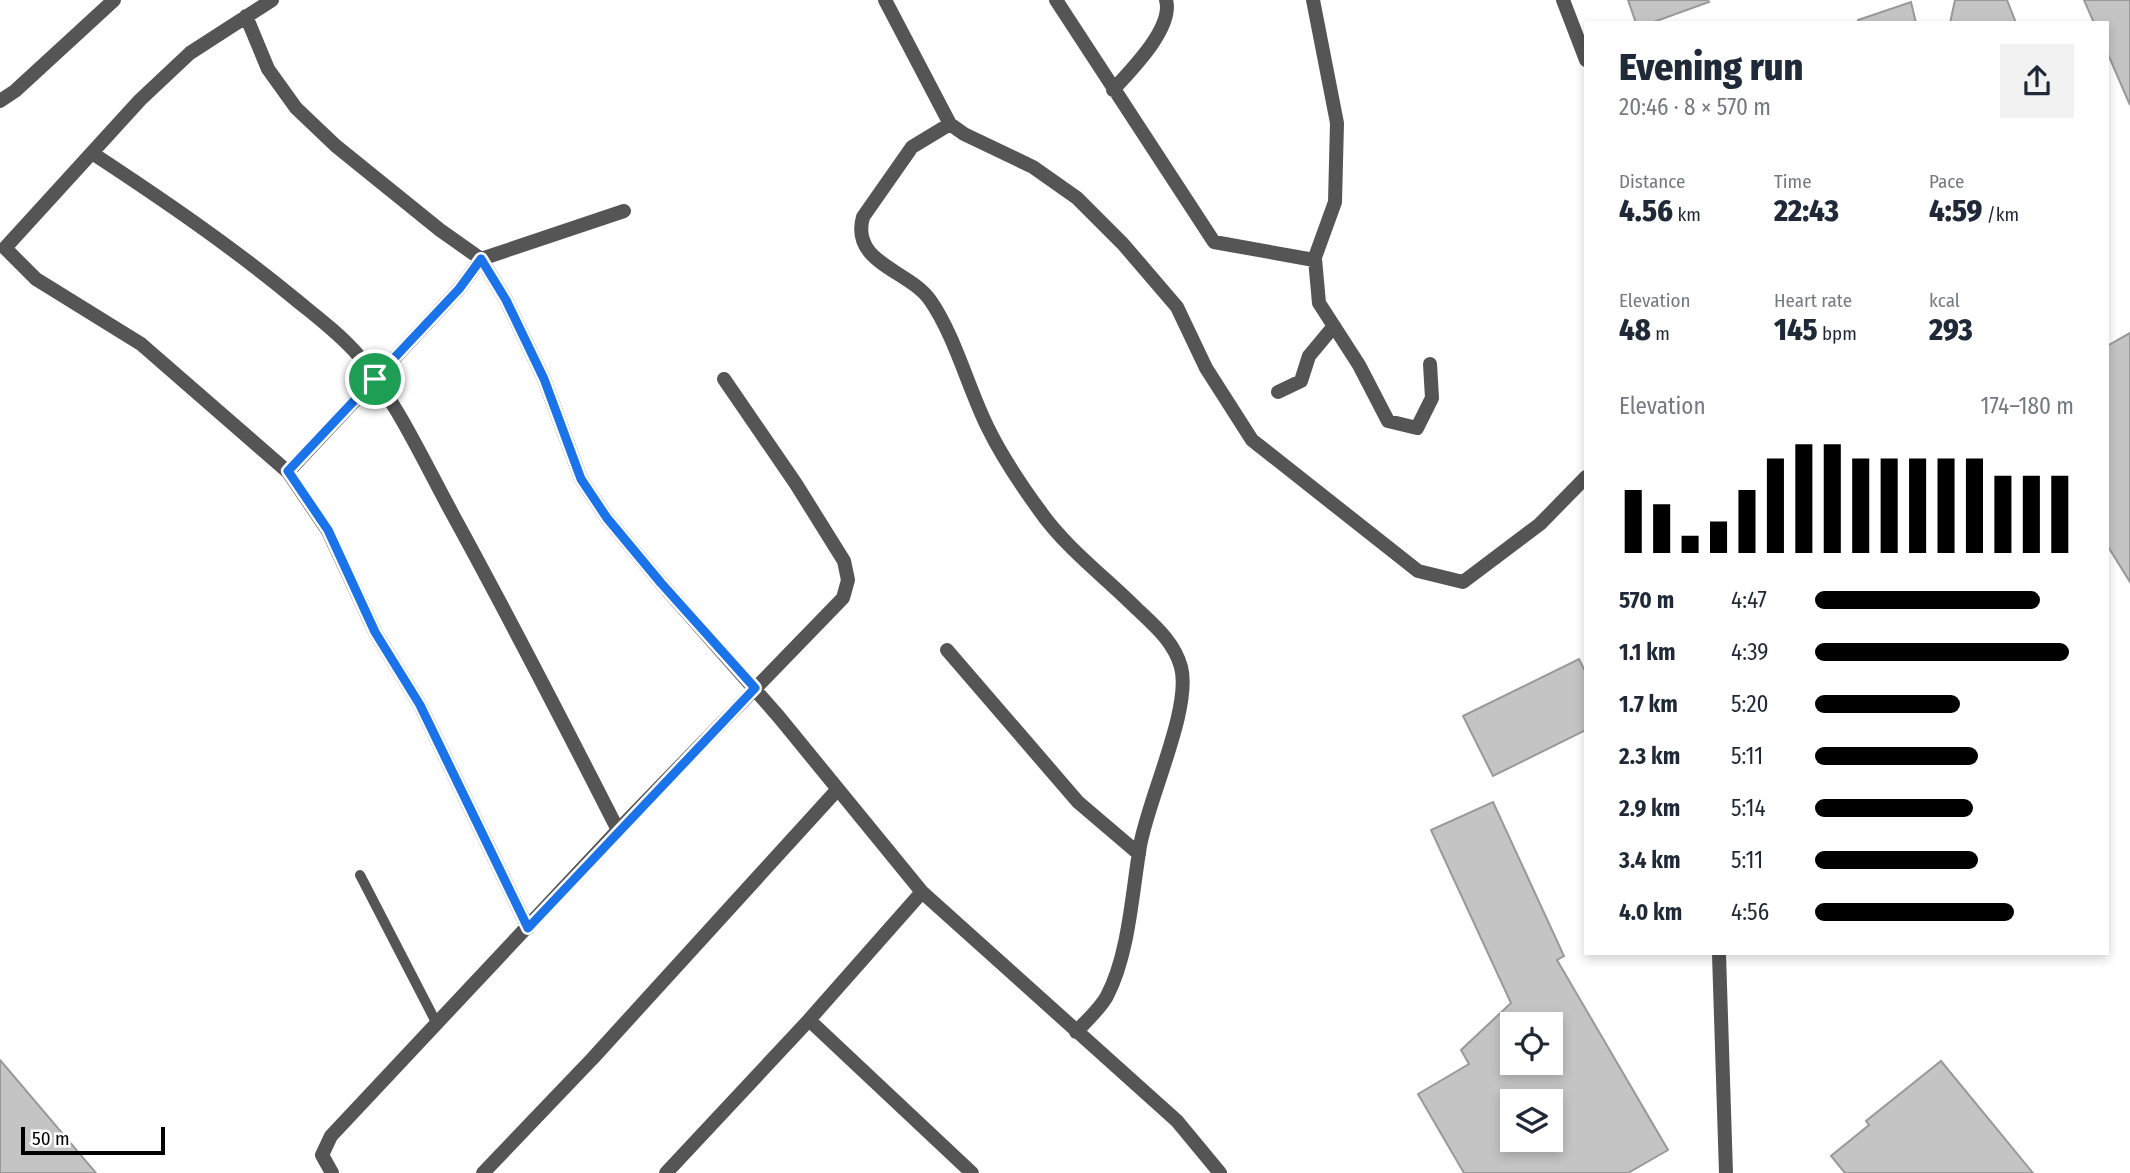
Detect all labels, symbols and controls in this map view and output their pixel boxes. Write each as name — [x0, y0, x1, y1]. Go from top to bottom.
text: Evening run — [1619, 44, 1803, 90]
button: share — [2000, 44, 2074, 118]
text: 20:46 · 8 × 570 m — [1619, 93, 1771, 121]
text: Distance — [1619, 170, 1686, 193]
text: Time — [1774, 170, 1812, 193]
text: Pace — [1929, 170, 1964, 193]
text: 4.56 — [1619, 193, 1673, 229]
text: 22:43 — [1774, 193, 1839, 229]
text: 4:59 — [1929, 193, 1982, 229]
text: km — [1673, 203, 1701, 226]
text: /km — [1982, 203, 2019, 226]
text: Elevation — [1619, 289, 1691, 312]
text: Heart rate — [1774, 289, 1852, 312]
text: kcal — [1929, 289, 1960, 312]
text: 48 — [1619, 312, 1651, 348]
text: 145 — [1774, 312, 1817, 348]
text: 293 — [1929, 312, 1973, 348]
text: m — [1651, 322, 1670, 345]
text: bpm — [1817, 322, 1857, 345]
pin — [345, 349, 405, 409]
icon: arrive — [356, 360, 394, 398]
text: Elevation — [1619, 392, 1706, 420]
text: 174–180 m — [1981, 392, 2074, 420]
text: 570 m — [1619, 586, 1674, 614]
text: 4:47 — [1731, 586, 1767, 614]
text: 1.1 km — [1619, 638, 1675, 666]
text: 4:39 — [1731, 638, 1769, 666]
text: 1.7 km — [1619, 690, 1678, 718]
text: 5:20 — [1731, 690, 1769, 718]
text: 2.3 km — [1619, 742, 1680, 770]
text: 5:11 — [1731, 742, 1763, 770]
text: 2.9 km — [1619, 794, 1680, 822]
text: 5:14 — [1731, 794, 1766, 822]
text: 3.4 km — [1619, 846, 1681, 874]
text: 5:11 — [1731, 846, 1763, 874]
text: 4.0 km — [1619, 898, 1682, 926]
text: 4:56 — [1731, 898, 1769, 926]
map controls — [1500, 1012, 1563, 1152]
button: locate — [1500, 1012, 1563, 1075]
button: layers — [1500, 1089, 1563, 1152]
scale bar — [21, 1124, 164, 1156]
text: 50 m — [32, 1127, 70, 1150]

